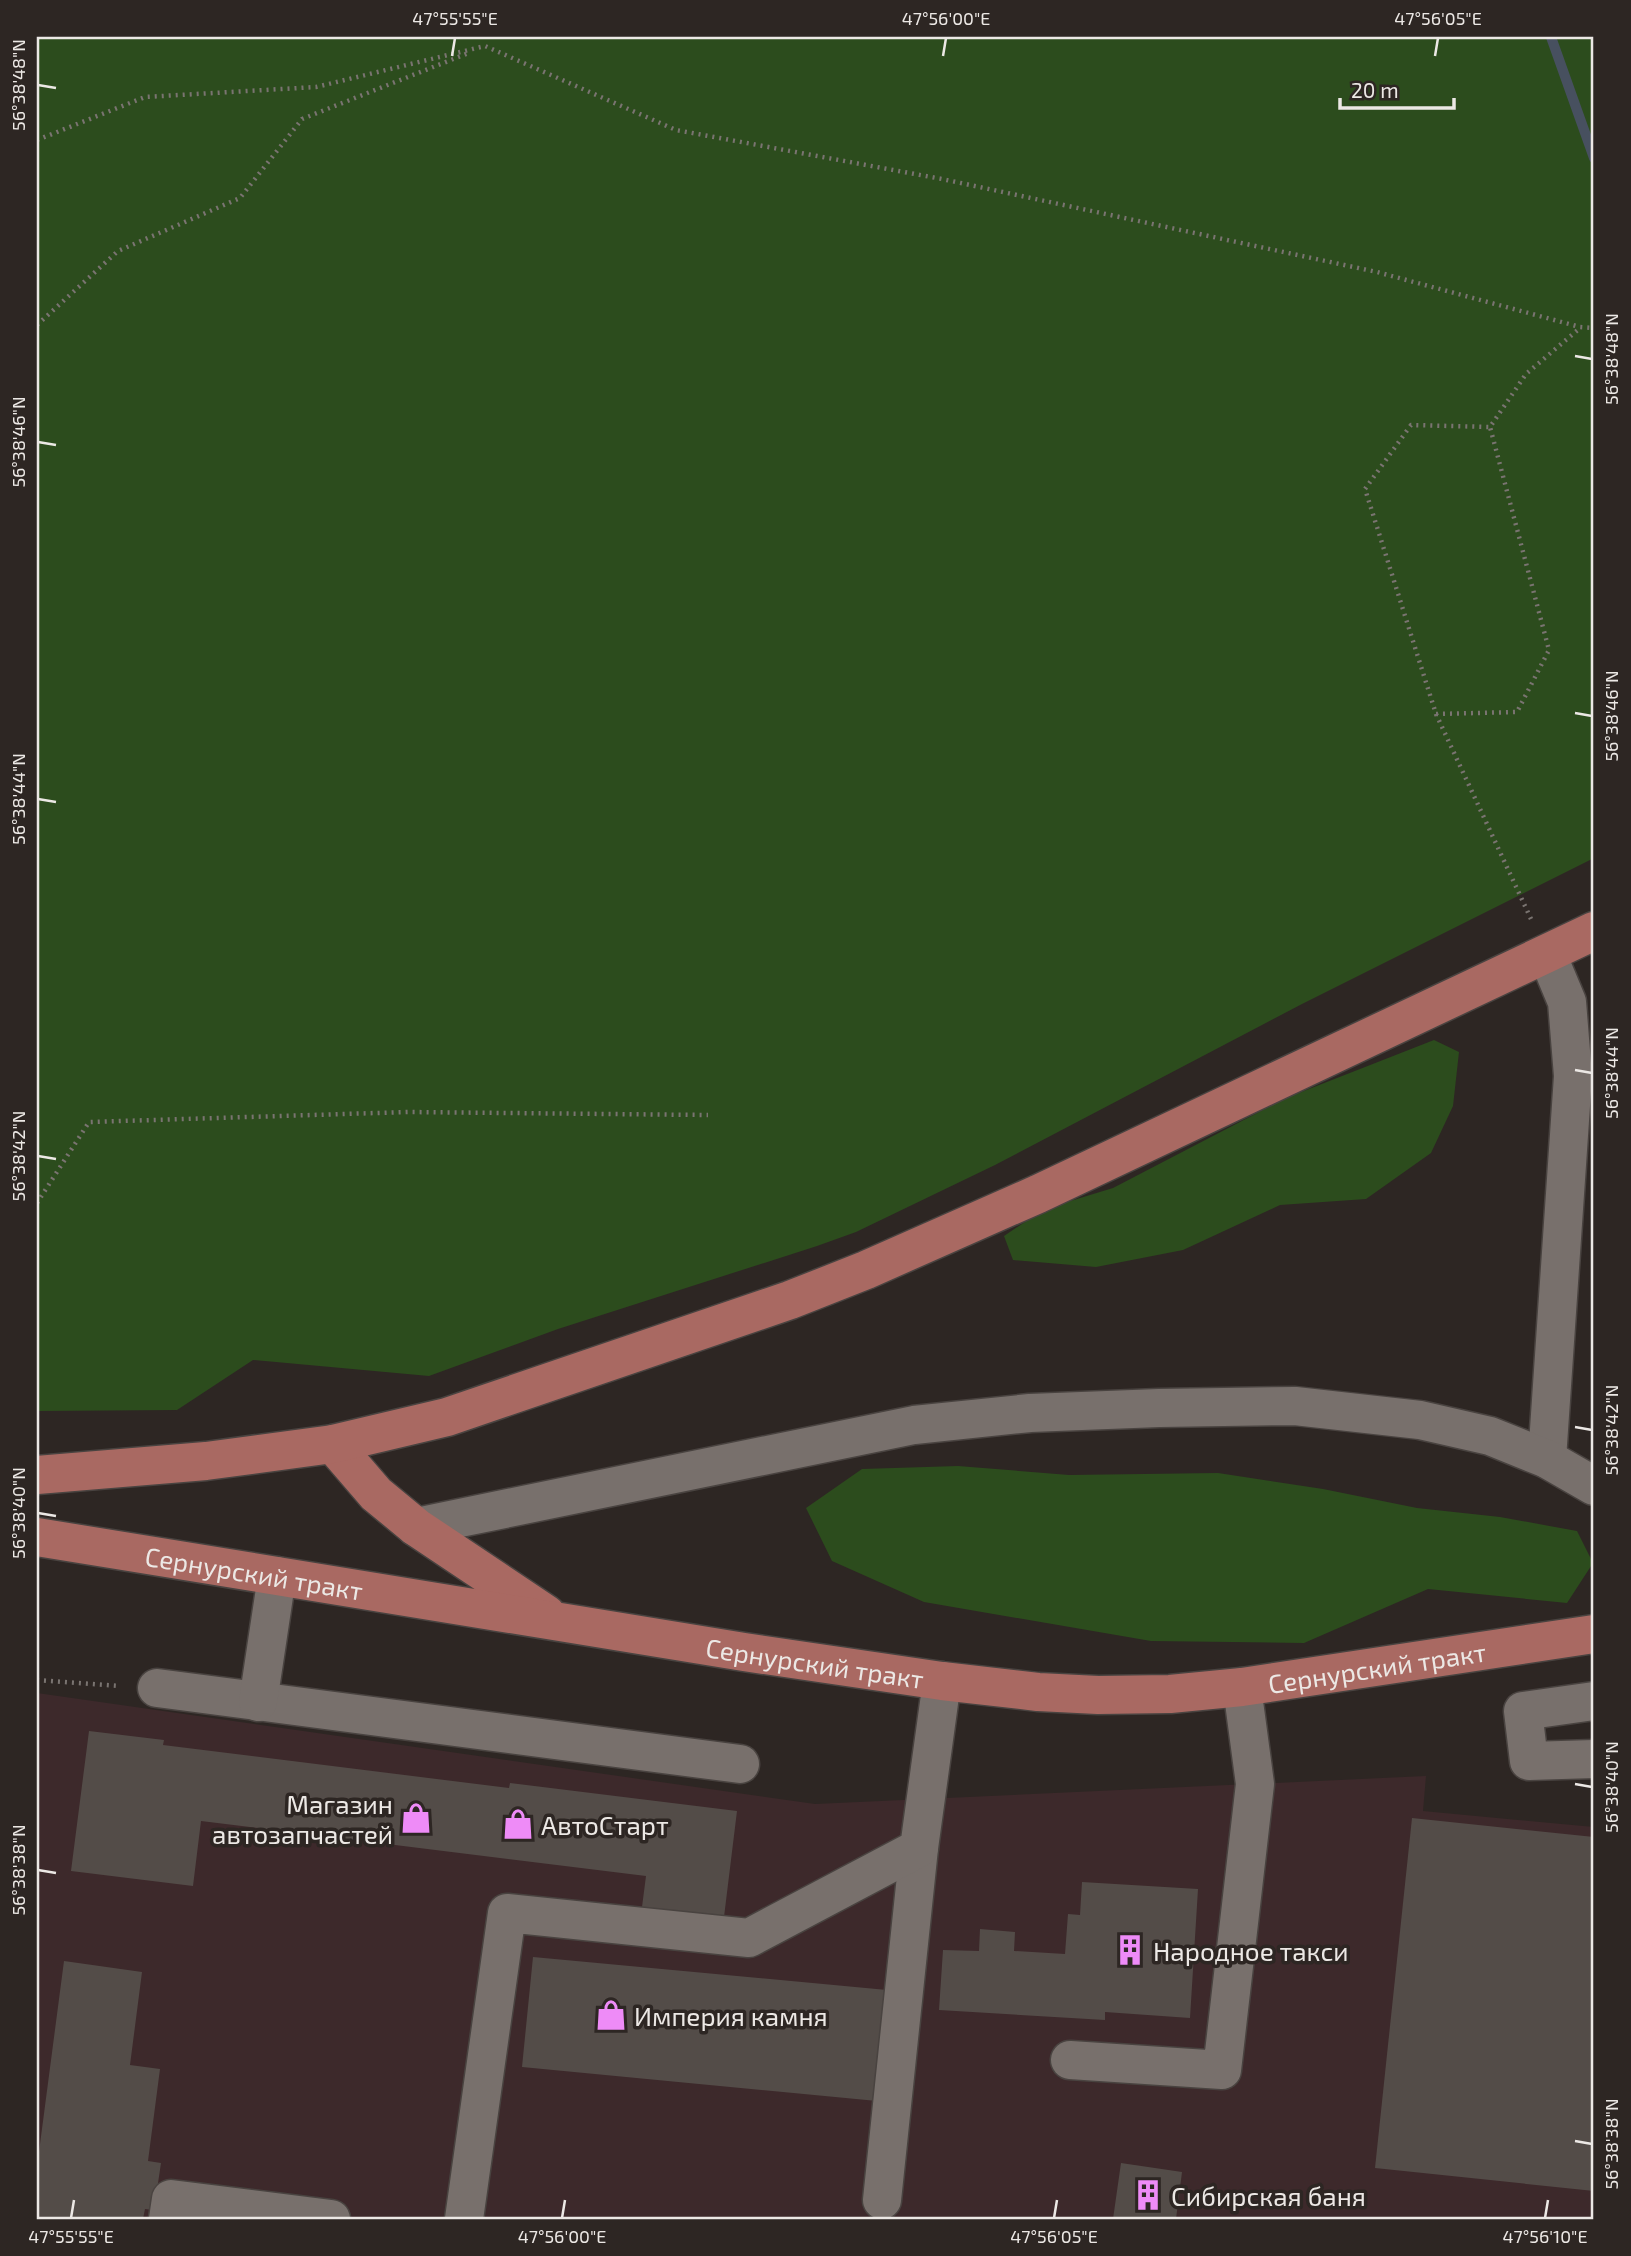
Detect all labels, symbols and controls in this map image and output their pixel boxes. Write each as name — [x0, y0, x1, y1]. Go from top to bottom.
text: 47°55'55"E — [412, 7, 498, 29]
text: 47°56'00"E — [902, 7, 990, 29]
text: 47°56'05"E — [1394, 7, 1482, 29]
text: 56°38'48"N — [7, 39, 29, 131]
scale bar — [1340, 66, 1454, 110]
text: 20 m — [1351, 77, 1399, 102]
text: 56°38'48"N — [1600, 313, 1622, 405]
text: 56°38'46"N — [7, 396, 29, 488]
text: 56°38'46"N — [1600, 670, 1622, 762]
text: 56°38'44"N — [7, 753, 29, 845]
text: 56°38'44"N — [1600, 1027, 1622, 1119]
text: 56°38'42"N — [7, 1110, 29, 1202]
text: 56°38'42"N — [1600, 1384, 1622, 1476]
text: 56°38'40"N — [7, 1467, 29, 1559]
street label: Сернурский тракт — [143, 1539, 365, 1605]
street label: Сернурский тракт — [704, 1631, 926, 1694]
street label: Сернурский тракт — [1266, 1635, 1488, 1698]
text: 56°38'40"N — [1600, 1741, 1622, 1833]
place label: Магазин автозапчастей — [212, 1788, 393, 1849]
shop icon: Магазин автозапчастей — [399, 1801, 433, 1835]
shop icon: АвтоСтарт — [501, 1807, 535, 1841]
place label: АвтоСтарт — [541, 1809, 669, 1840]
text: 56°38'38"N — [7, 1824, 29, 1916]
building icon: Народное такси — [1113, 1933, 1147, 1967]
place label: Народное такси — [1153, 1935, 1348, 1966]
shop icon: Империя камня — [594, 1998, 628, 2032]
place label: Империя камня — [634, 2000, 828, 2031]
text: 56°38'38"N — [1600, 2098, 1622, 2190]
building icon: Сибирская баня — [1131, 2178, 1165, 2212]
place label: Сибирская баня — [1171, 2180, 1366, 2211]
text: 47°55'55"E — [28, 2225, 114, 2247]
text: 47°56'00"E — [518, 2225, 606, 2247]
text: 47°56'05"E — [1010, 2225, 1098, 2247]
text: 47°56'10"E — [1503, 2225, 1587, 2247]

